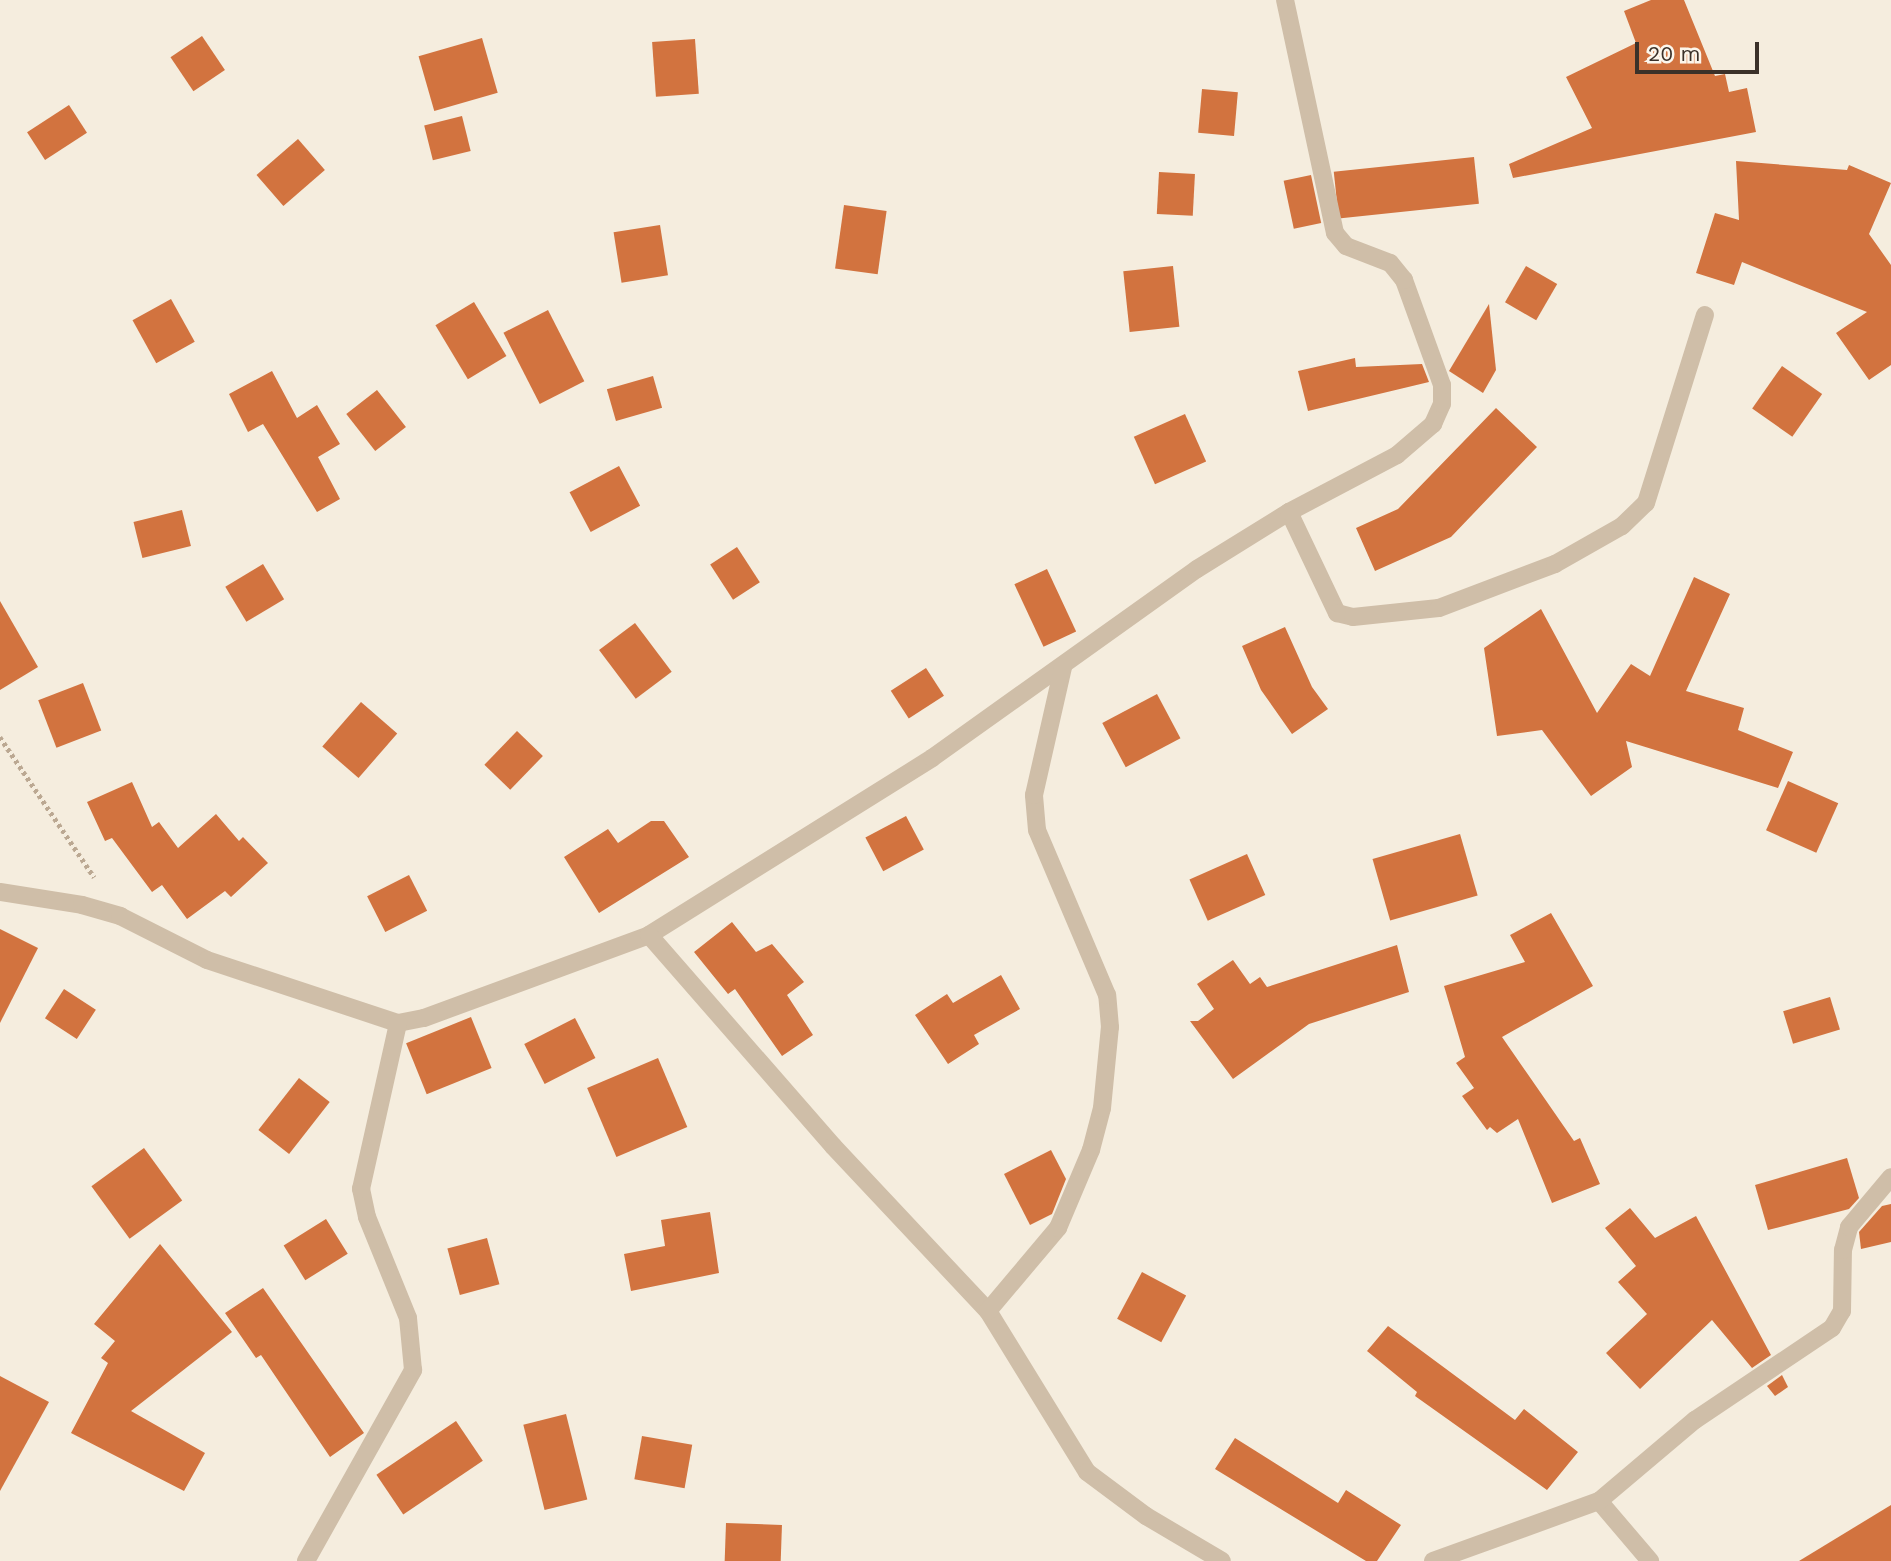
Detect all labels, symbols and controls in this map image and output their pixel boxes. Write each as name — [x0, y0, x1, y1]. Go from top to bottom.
scale bar — [1639, 28, 1763, 72]
text: 20 m — [1648, 41, 1700, 66]

